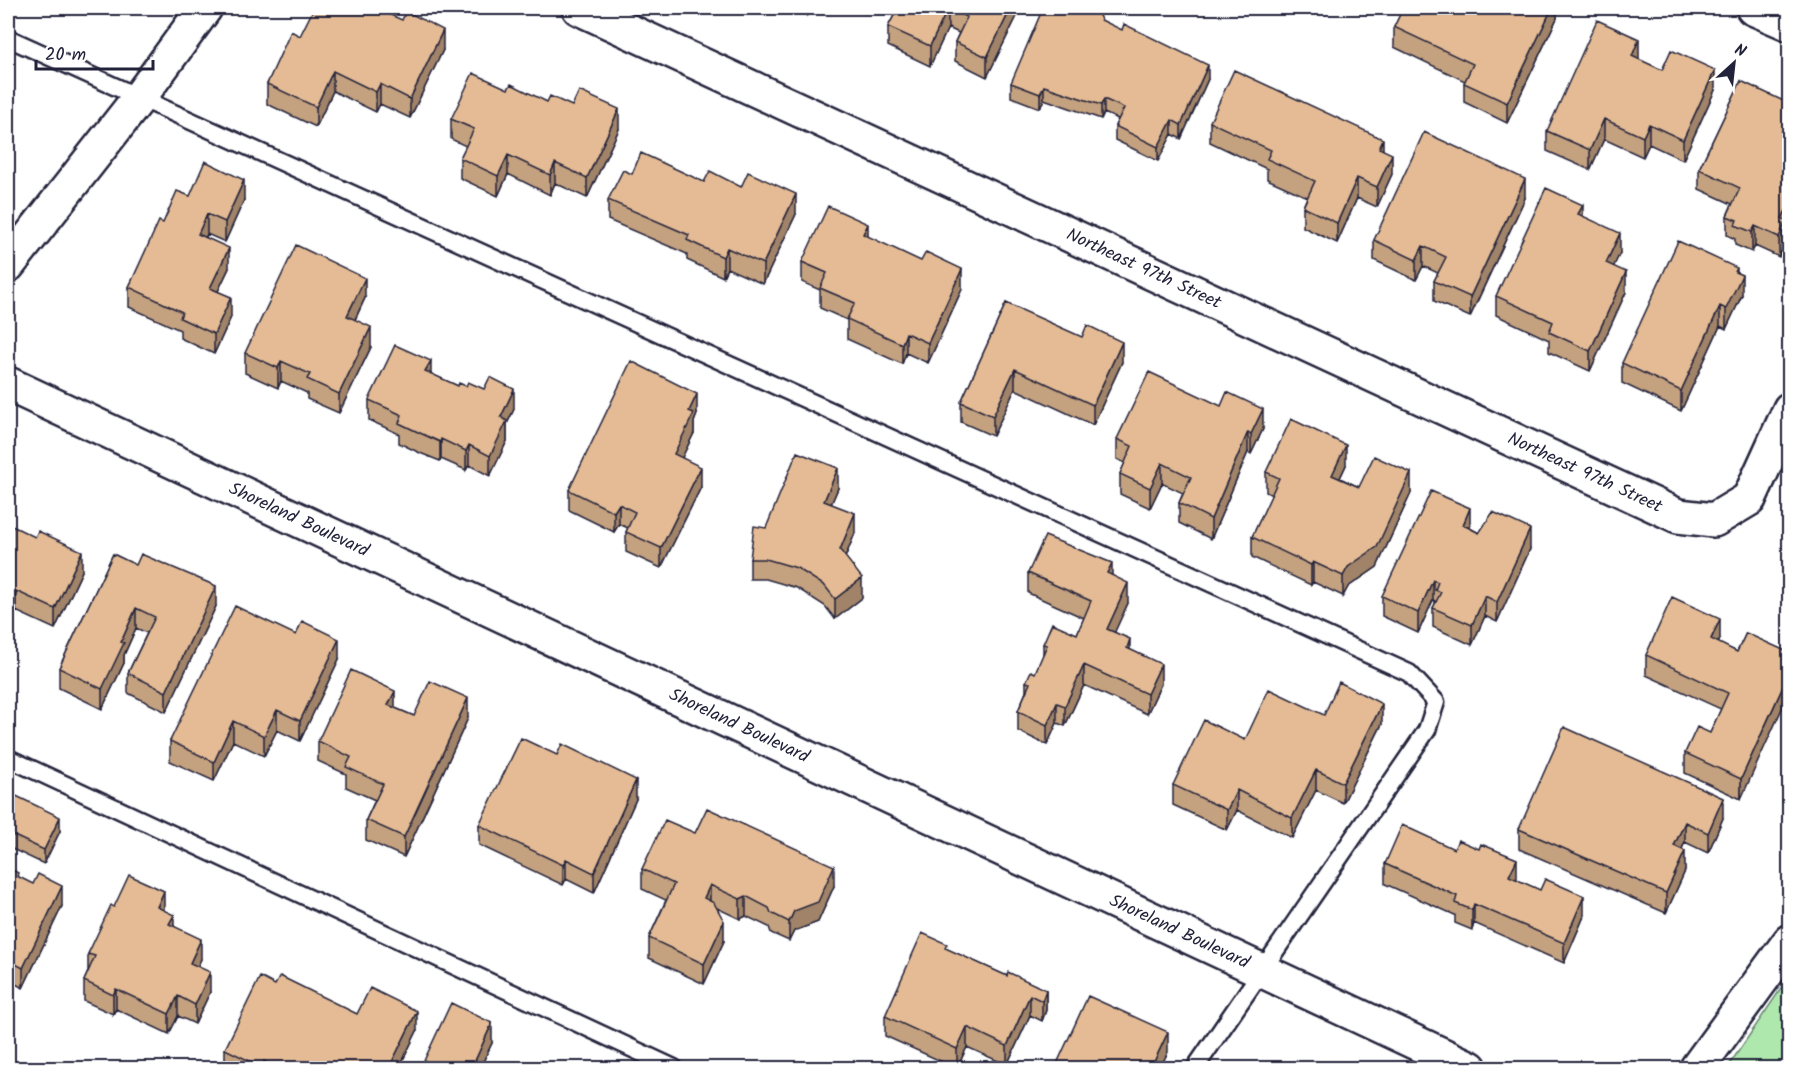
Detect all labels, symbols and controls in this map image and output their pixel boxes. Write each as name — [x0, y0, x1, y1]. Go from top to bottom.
scale bar — [36, 33, 153, 71]
north arrow — [1704, 33, 1764, 93]
text: N — [1730, 38, 1750, 64]
text: 20 m — [45, 41, 86, 70]
street label: Northeast 97th Street — [1061, 221, 1227, 318]
street label: Northeast 97th Street — [1502, 424, 1668, 522]
street label: Shoreland Boulevard — [224, 475, 375, 566]
street label: Shoreland Boulevard — [664, 681, 815, 772]
street label: Shoreland Boulevard — [1104, 887, 1255, 978]

